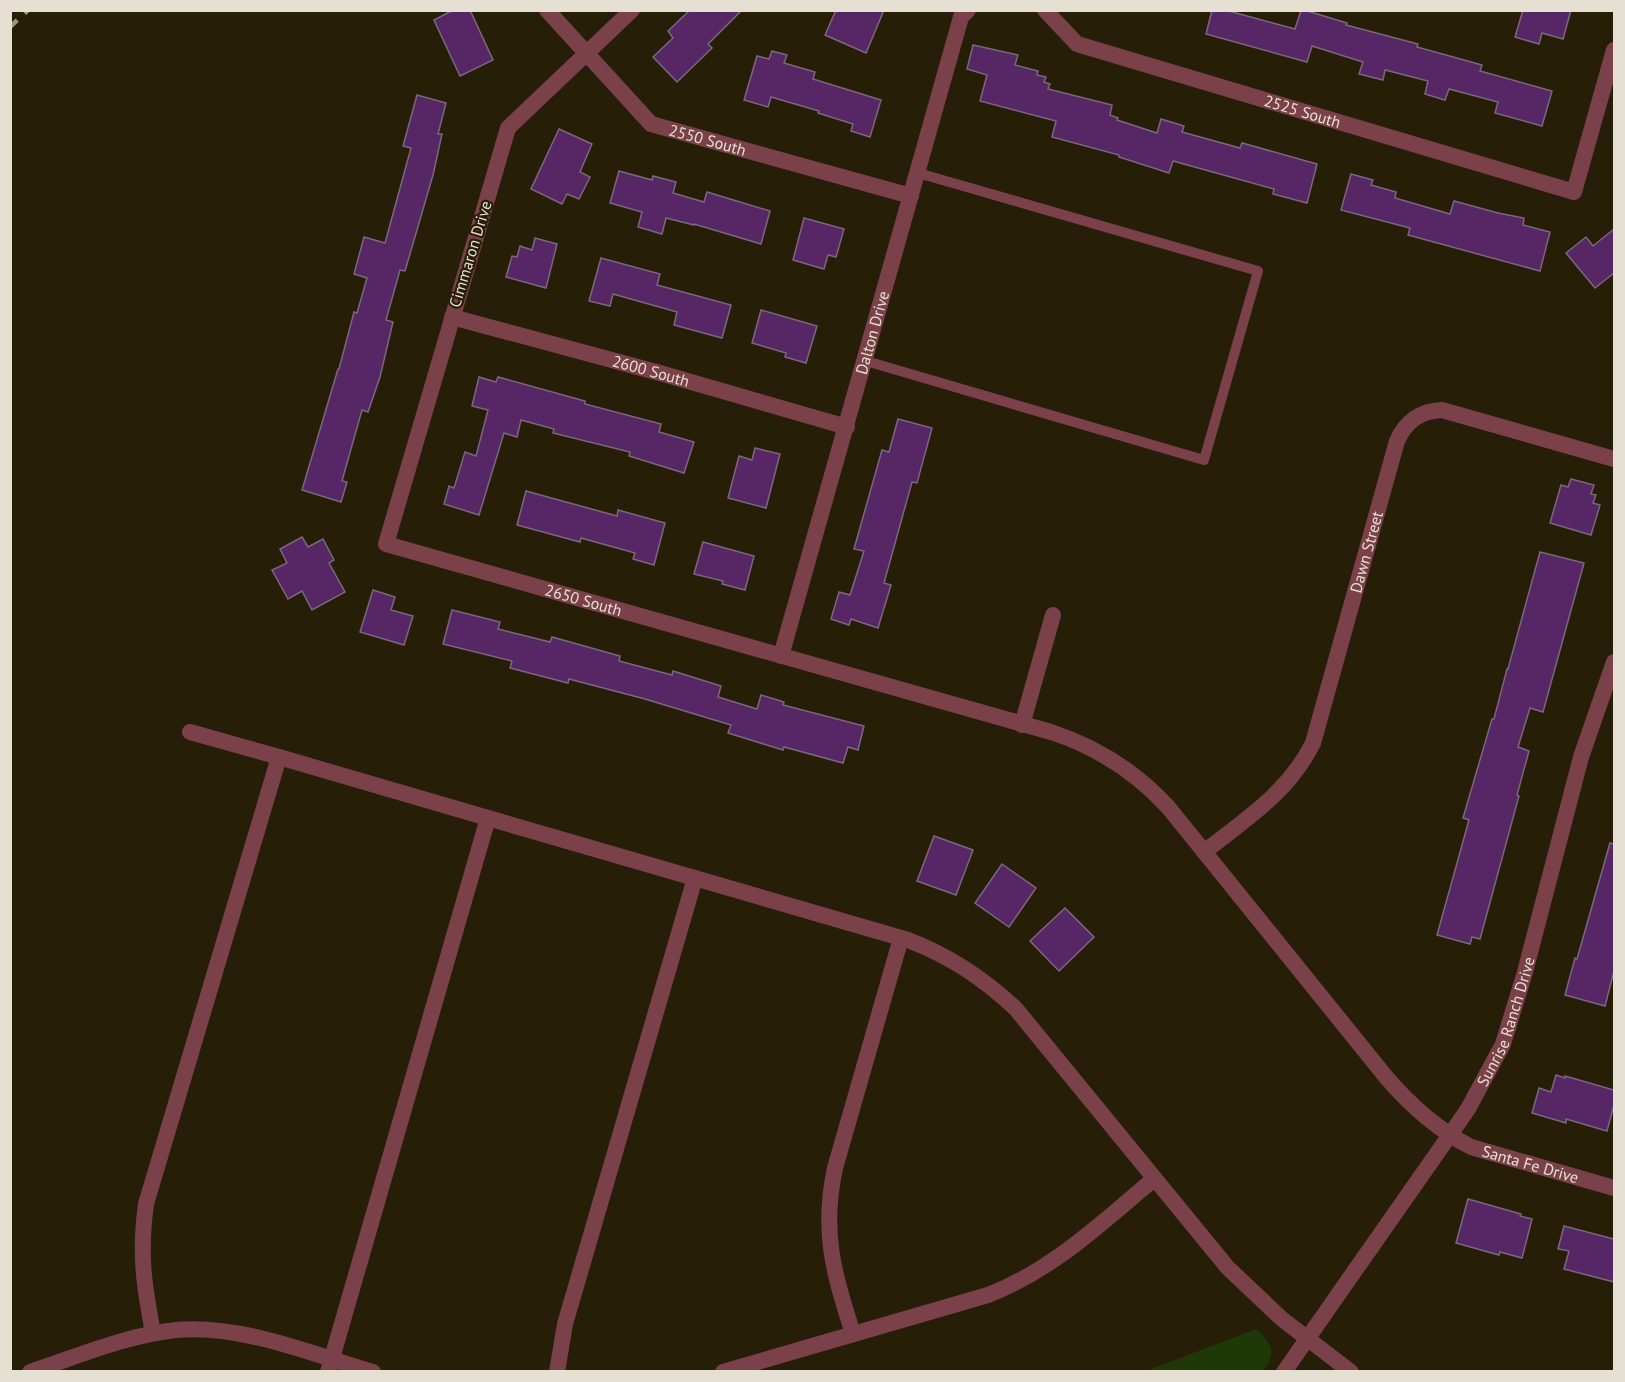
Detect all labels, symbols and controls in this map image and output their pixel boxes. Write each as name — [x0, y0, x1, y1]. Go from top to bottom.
street label: 2525 South — [1262, 90, 1343, 132]
street label: 2550 South — [667, 119, 748, 160]
street label: Cimmaron Drive — [444, 198, 496, 310]
street label: Dalton Drive — [851, 289, 893, 377]
street label: 2600 South — [610, 351, 692, 391]
street label: Dawn Street — [1345, 508, 1387, 595]
street label: 2650 South — [543, 579, 624, 620]
street label: Sunrise Ranch Drive — [1472, 955, 1539, 1090]
street label: Santa Fe Drive — [1480, 1141, 1581, 1187]

